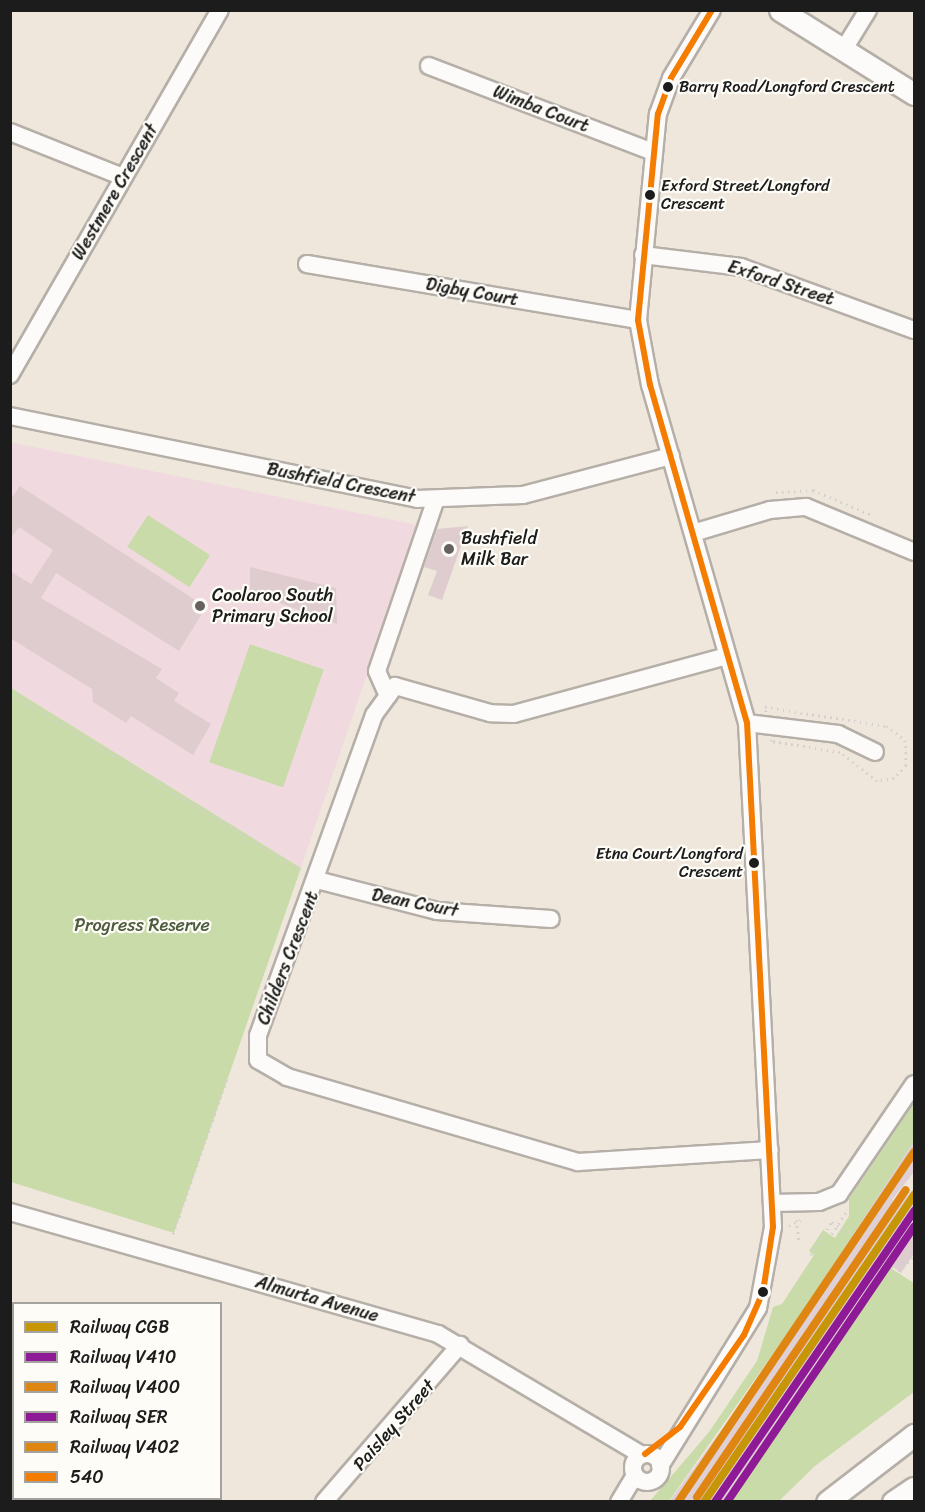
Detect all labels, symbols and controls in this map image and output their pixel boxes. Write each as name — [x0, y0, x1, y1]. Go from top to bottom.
place label: Barry Road/Longford Crescent — [679, 77, 895, 97]
street label: Wimba Court — [490, 81, 592, 137]
marker: Barry Road/Longford Crescent — [662, 81, 674, 93]
street label: Westmere Crescent — [67, 119, 163, 265]
place label: Exford Street/Longford Crescent — [661, 176, 829, 214]
marker: Exford Street/Longford Crescent — [644, 189, 656, 201]
street label: Exford Street — [725, 256, 837, 310]
street label: Digby Court — [424, 273, 520, 311]
street label: Bushfield Crescent — [264, 458, 418, 508]
place label: Bushfield Milk Bar — [461, 528, 537, 570]
marker: Bushfield Milk Bar — [442, 542, 456, 556]
place label: Coolaroo South Primary School — [212, 585, 333, 628]
marker: Coolaroo South Primary School — [193, 599, 207, 613]
place label: Etna Court/Longford Crescent — [596, 844, 743, 882]
marker: Etna Court/Longford Crescent — [748, 857, 760, 869]
street label: Dean Court — [369, 884, 461, 922]
street label: Childers Crescent — [253, 888, 323, 1028]
park label: Progress Reserve — [74, 914, 210, 936]
street label: Almurta Avenue — [253, 1271, 381, 1327]
unlabelled marker — [757, 1286, 769, 1298]
legend — [12, 1302, 222, 1500]
text: Railway CGB — [70, 1311, 169, 1343]
text: Railway V410 — [70, 1341, 176, 1373]
text: Railway V400 — [70, 1371, 180, 1403]
street label: Paisley Street — [349, 1375, 439, 1475]
text: Railway SER — [70, 1401, 168, 1433]
text: Railway V402 — [70, 1431, 179, 1463]
text: 540 — [70, 1461, 104, 1493]

